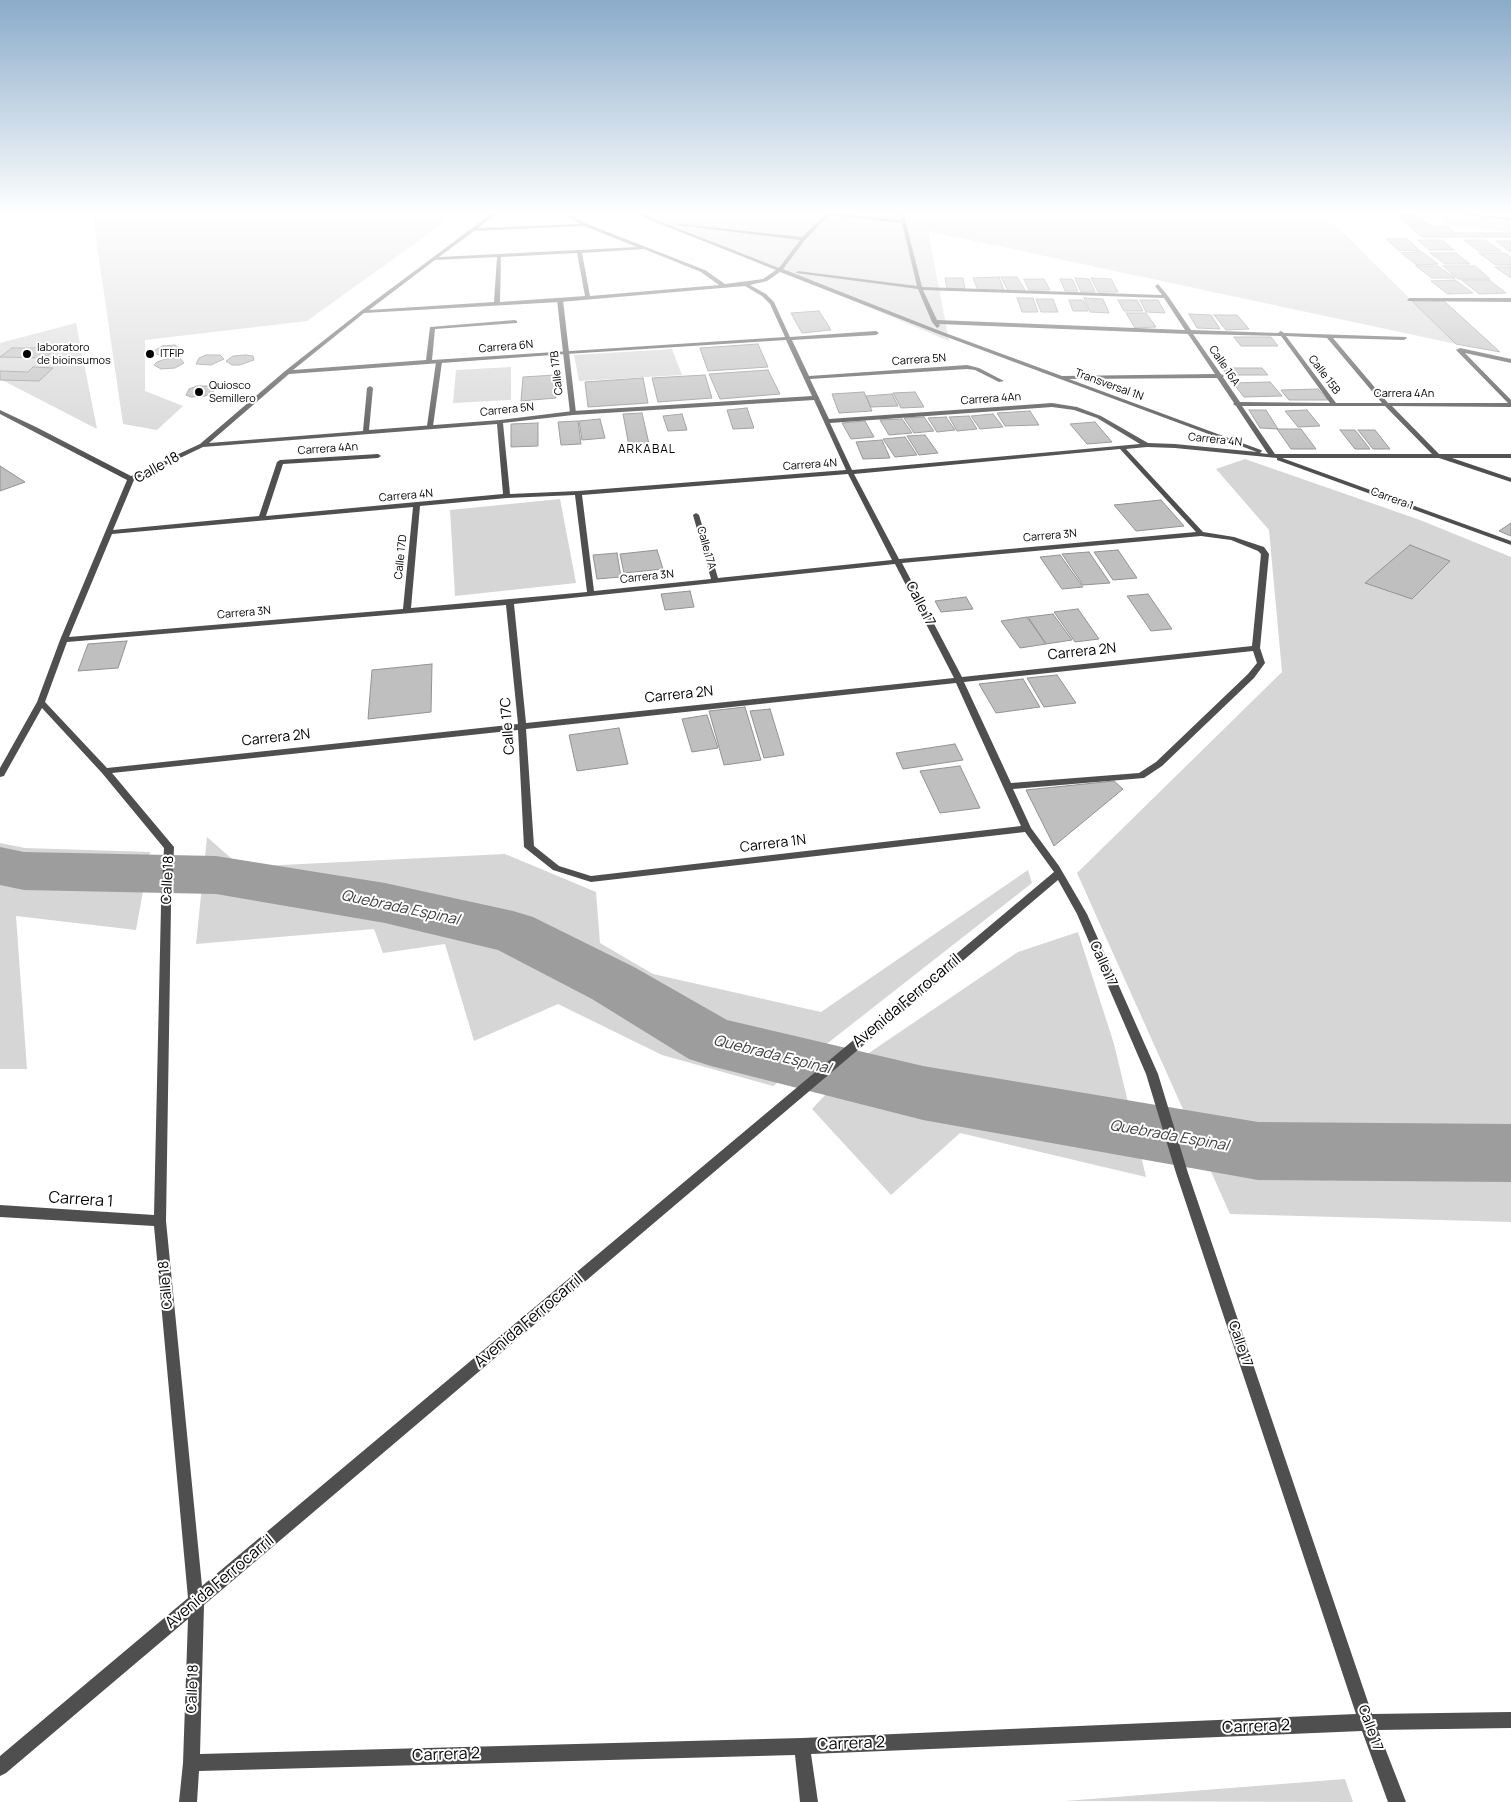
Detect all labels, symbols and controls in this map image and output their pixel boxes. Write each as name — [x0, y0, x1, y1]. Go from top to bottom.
street label: Carrera 6N — [478, 338, 534, 356]
place label: laboratoro de bioinsumos — [37, 341, 111, 367]
street label: Calle 16A — [1206, 343, 1242, 389]
place label: ITFIP — [160, 347, 184, 361]
marker: laboratoro de bioinsumos — [21, 348, 33, 360]
marker: ITFIP — [144, 348, 156, 360]
street label: Calle 17B — [548, 350, 566, 396]
street label: Carrera 5N — [892, 352, 946, 368]
street label: Calle 15B — [1305, 353, 1343, 397]
street label: Transversal 1N — [1073, 366, 1145, 404]
place label: Quiosco Semillero — [209, 379, 256, 405]
marker: Quiosco Semillero — [193, 386, 205, 398]
street label: Carrera 4An — [1374, 387, 1434, 401]
street label: Carrera 4An — [960, 390, 1022, 408]
street label: Carrera 5N — [479, 401, 535, 419]
street label: Carrera 4N — [1187, 431, 1243, 449]
street label: Carrera 4An — [297, 440, 359, 458]
district label: ARKABAL — [617, 443, 677, 457]
street label: Calle 18 — [132, 449, 182, 487]
street label: Carrera 4N — [782, 457, 838, 473]
street label: Carrera 1 — [1369, 485, 1415, 513]
street label: Carrera 4N — [378, 487, 434, 505]
street label: Calle 17A — [694, 525, 718, 571]
street label: Carrera 3N — [1023, 527, 1077, 545]
street label: Calle 17D — [392, 534, 410, 580]
street label: Carrera 3N — [620, 568, 674, 586]
street label: Calle 17 — [902, 579, 938, 629]
street label: Carrera 3N — [217, 604, 271, 622]
street label: Carrera 2N — [1047, 640, 1117, 664]
street label: Carrera 2N — [644, 683, 714, 707]
street label: Calle 17C — [498, 697, 518, 755]
street label: Carrera 2N — [241, 726, 311, 750]
street label: Carrera 1N — [739, 832, 807, 856]
street label: Calle 18 — [158, 855, 178, 905]
water label: Quebrada Espinal — [339, 887, 461, 929]
street label: Calle 17 — [1086, 939, 1120, 989]
street label: Avenida Ferrocarril — [849, 950, 965, 1052]
water label: Quebrada Espinal — [711, 1032, 833, 1078]
water label: Quebrada Espinal — [1108, 1117, 1230, 1155]
street label: Carrera 1 — [48, 1188, 114, 1212]
street label: Calle 18 — [156, 1260, 176, 1310]
street label: Avenida Ferrocarril — [471, 1270, 587, 1372]
street label: Calle 17 — [1224, 1319, 1256, 1369]
street label: Avenida Ferrocarril — [162, 1531, 278, 1633]
street label: Calle 18 — [184, 1664, 202, 1714]
street label: Calle 17 — [1354, 1703, 1386, 1753]
street label: Carrera 2 — [1222, 1716, 1290, 1738]
street label: Carrera 2 — [817, 1733, 885, 1755]
street label: Carrera 2 — [412, 1744, 480, 1766]

